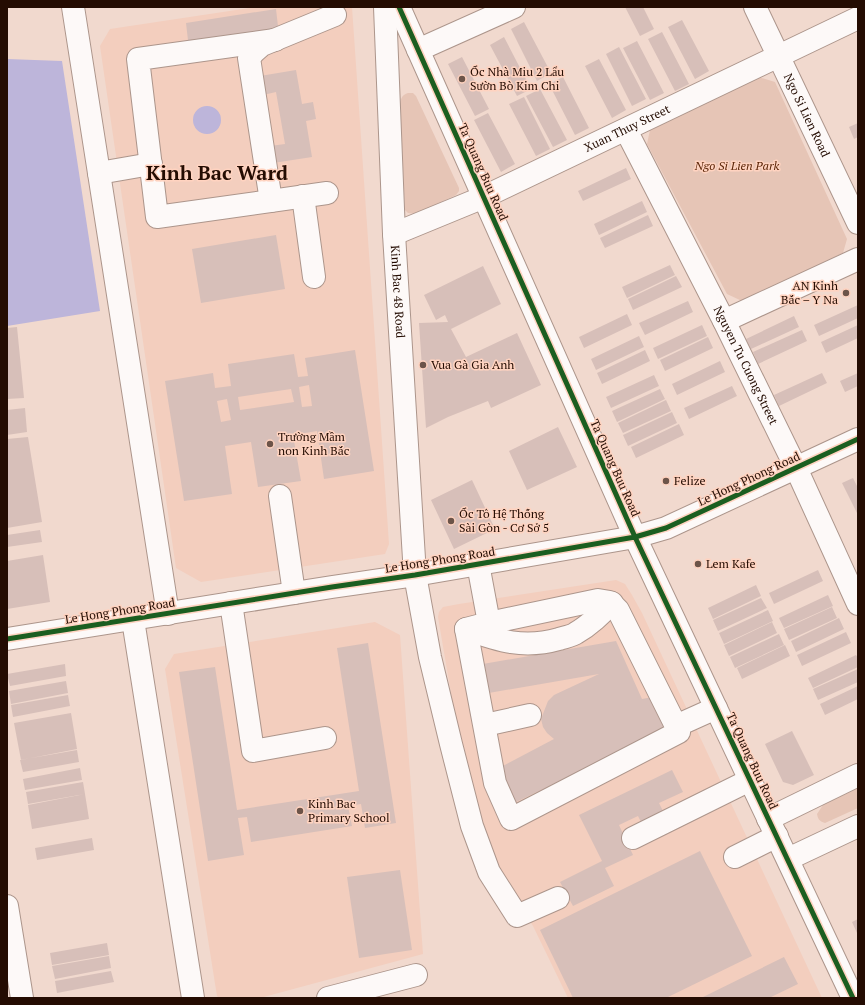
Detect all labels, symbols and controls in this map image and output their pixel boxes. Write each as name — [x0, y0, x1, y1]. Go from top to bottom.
place label: Ốc Nhà Miu 2 Lẩu Sườn Bò Kim Chi — [470, 64, 564, 93]
street label: Ngo Si Lien Road — [781, 71, 834, 160]
marker: Ốc Nhà Miu 2 Lẩu Sườn Bò Kim Chi — [457, 74, 467, 84]
street label: Xuan Thuy Street — [582, 101, 673, 155]
street label: Ta Quang Buu Road — [455, 121, 512, 223]
park label: Ngo Si Lien Park — [694, 158, 780, 173]
district label: Kinh Bac Ward — [146, 159, 288, 186]
street label: Kinh Bac 48 Road — [388, 245, 408, 339]
place label: AN Kinh Bắc – Y Na — [781, 278, 838, 307]
marker: AN Kinh Bắc – Y Na — [841, 288, 851, 298]
street label: Nguyen Tu Cuong Street — [710, 303, 782, 427]
place label: Vua Gà Gia Anh — [431, 357, 514, 372]
marker: Vua Gà Gia Anh — [418, 360, 428, 370]
street label: Ta Quang Buu Road — [587, 417, 644, 519]
place label: Trường Mầm non Kinh Bắc — [278, 429, 350, 458]
marker: Trường Mầm non Kinh Bắc — [265, 439, 275, 449]
street label: Le Hong Phong Road — [695, 448, 803, 509]
place label: Felize — [674, 473, 706, 488]
marker: Felize — [661, 476, 671, 486]
place label: Ốc Tô Hệ Thống Sài Gòn - Cơ Sở 5 — [459, 506, 549, 535]
marker: Ốc Tô Hệ Thống Sài Gòn - Cơ Sở 5 — [446, 516, 456, 526]
street label: Le Hong Phong Road — [384, 543, 496, 576]
place label: Lem Kafe — [706, 556, 756, 571]
marker: Lem Kafe — [693, 559, 703, 569]
street label: Le Hong Phong Road — [64, 594, 176, 627]
street label: Ta Quang Buu Road — [723, 710, 782, 812]
place label: Kinh Bac Primary School — [308, 796, 390, 825]
marker: Kinh Bac Primary School — [295, 806, 305, 816]

